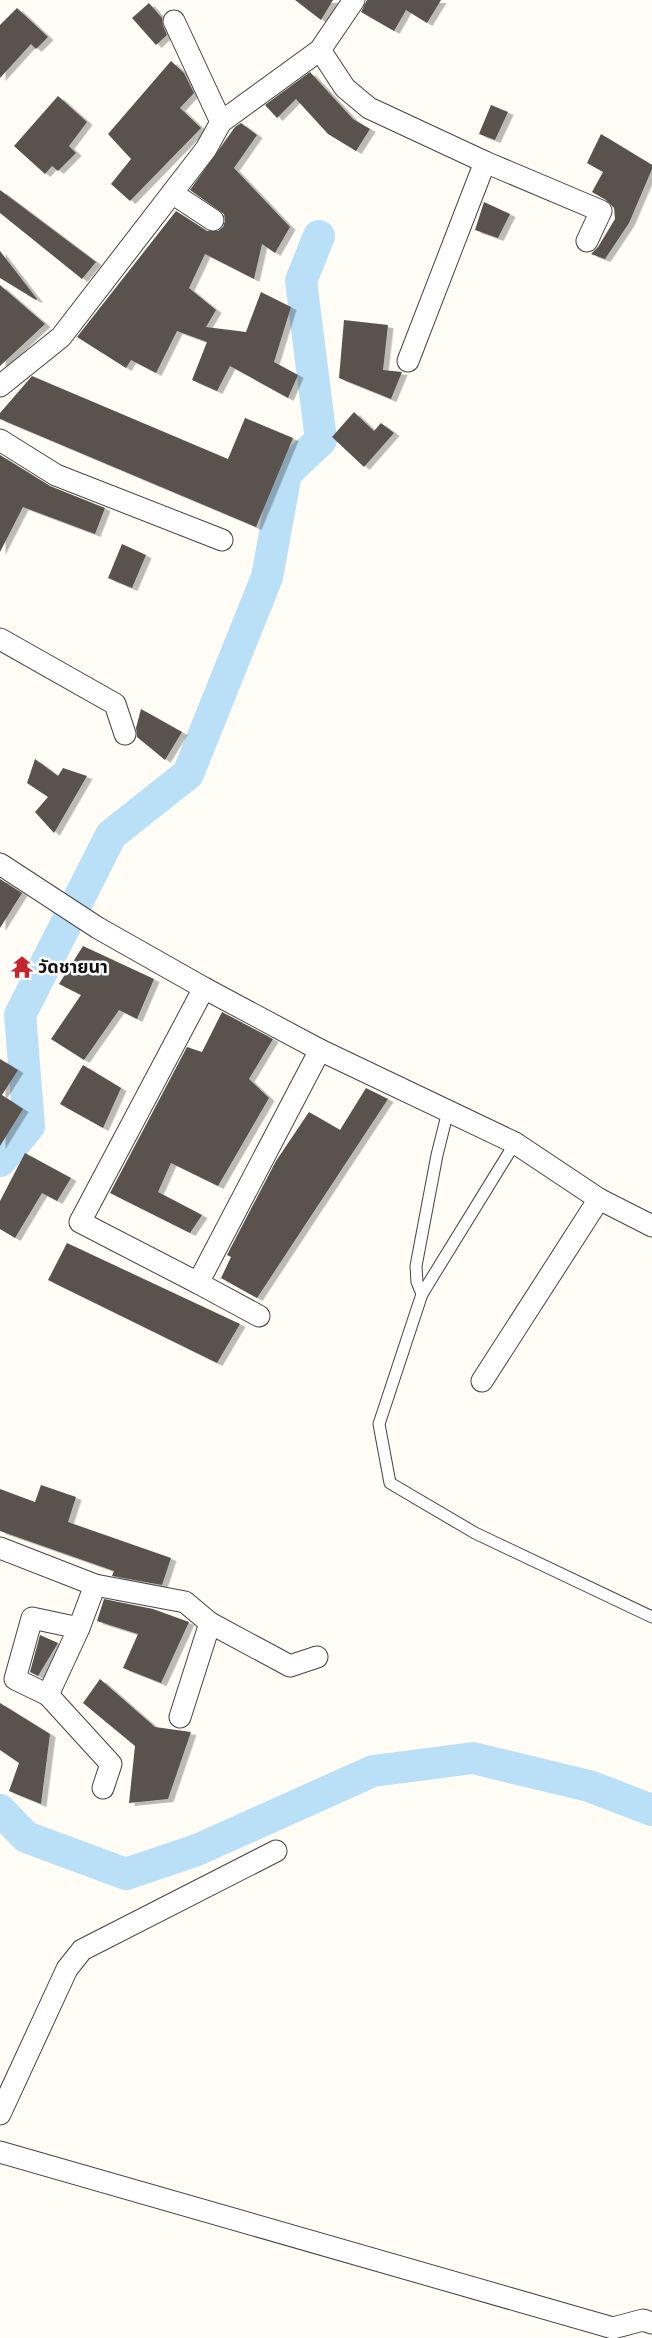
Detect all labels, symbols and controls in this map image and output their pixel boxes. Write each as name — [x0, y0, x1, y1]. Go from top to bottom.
temple icon: วัดชายนา — [9, 954, 35, 980]
place label: วัดชายนา — [38, 956, 108, 978]

